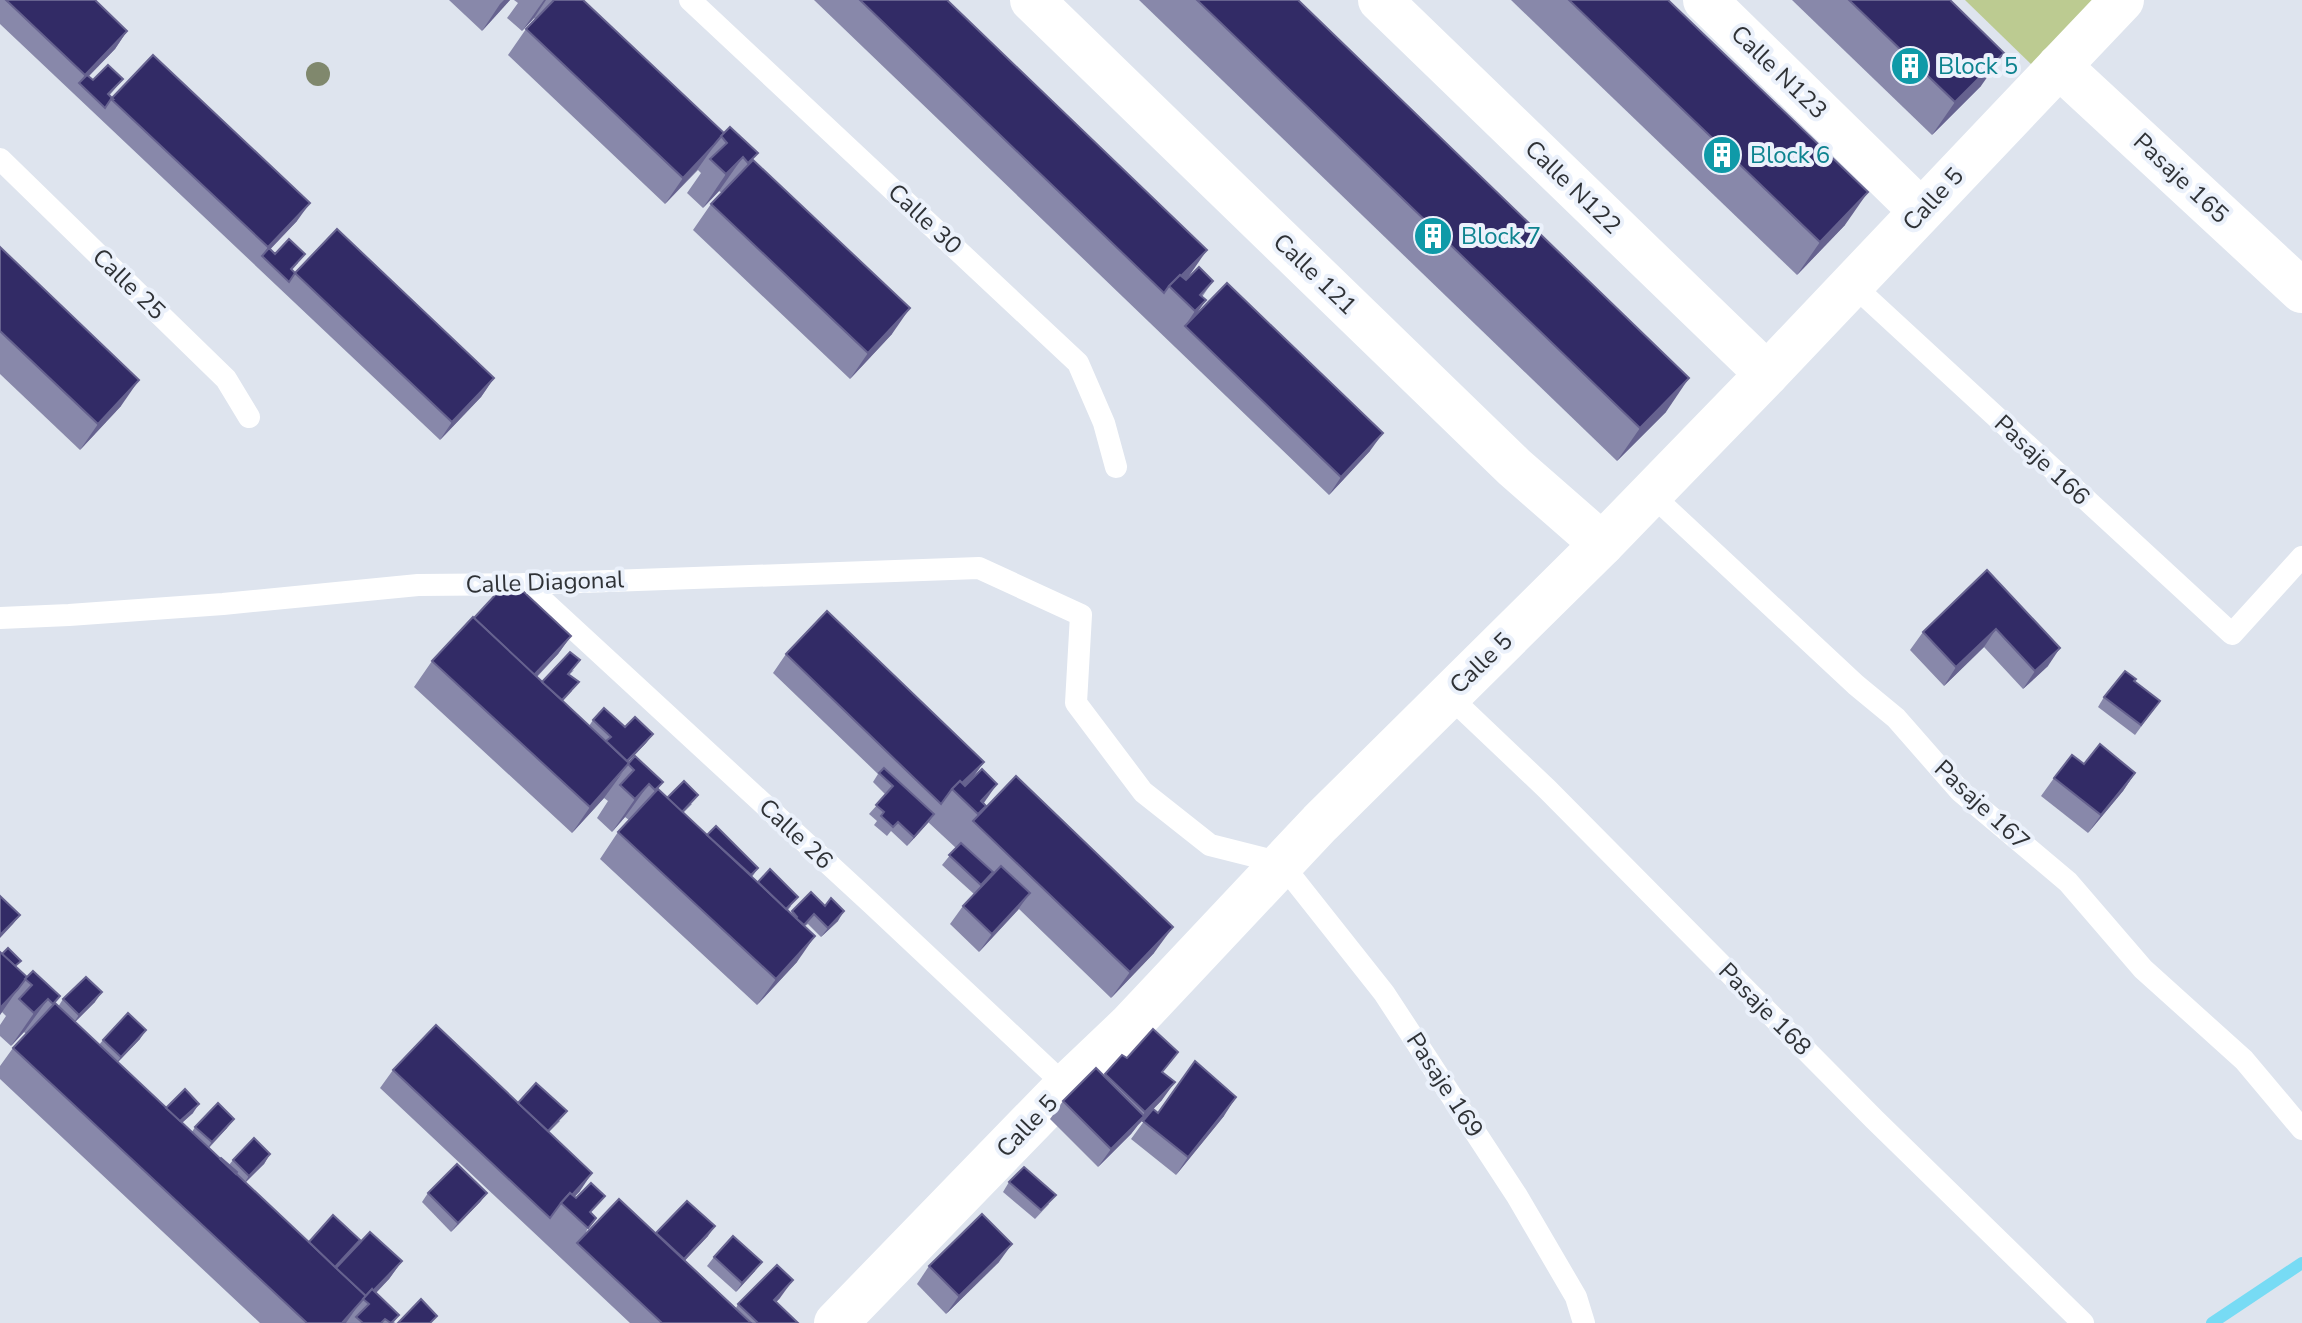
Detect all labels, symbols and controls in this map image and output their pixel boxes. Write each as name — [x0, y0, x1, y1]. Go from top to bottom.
street label: Calle N123 — [1724, 18, 1834, 126]
building icon: Block 5 — [1889, 45, 1931, 87]
place label: Block 5 — [1938, 50, 2018, 82]
street label: Pasaje 165 — [2126, 126, 2236, 230]
street label: Calle N122 — [1518, 133, 1628, 241]
building icon: Block 6 — [1701, 134, 1743, 176]
place label: Block 6 — [1750, 139, 1830, 171]
street label: Calle 5 — [1895, 160, 1971, 238]
street label: Calle 30 — [881, 177, 969, 261]
building icon: Block 7 — [1412, 215, 1454, 257]
place label: Block 7 — [1461, 220, 1541, 252]
street label: Calle 121 — [1266, 226, 1364, 322]
street label: Calle 25 — [85, 241, 173, 327]
street label: Pasaje 166 — [1987, 408, 2097, 512]
street label: Calle Diagonal — [465, 563, 625, 601]
street label: Calle 5 — [1443, 625, 1519, 701]
street label: Pasaje 167 — [1927, 753, 2037, 857]
street label: Calle 26 — [752, 792, 840, 876]
street label: Pasaje 168 — [1711, 955, 1819, 1063]
street label: Pasaje 169 — [1399, 1026, 1491, 1144]
street label: Calle 5 — [989, 1088, 1065, 1164]

